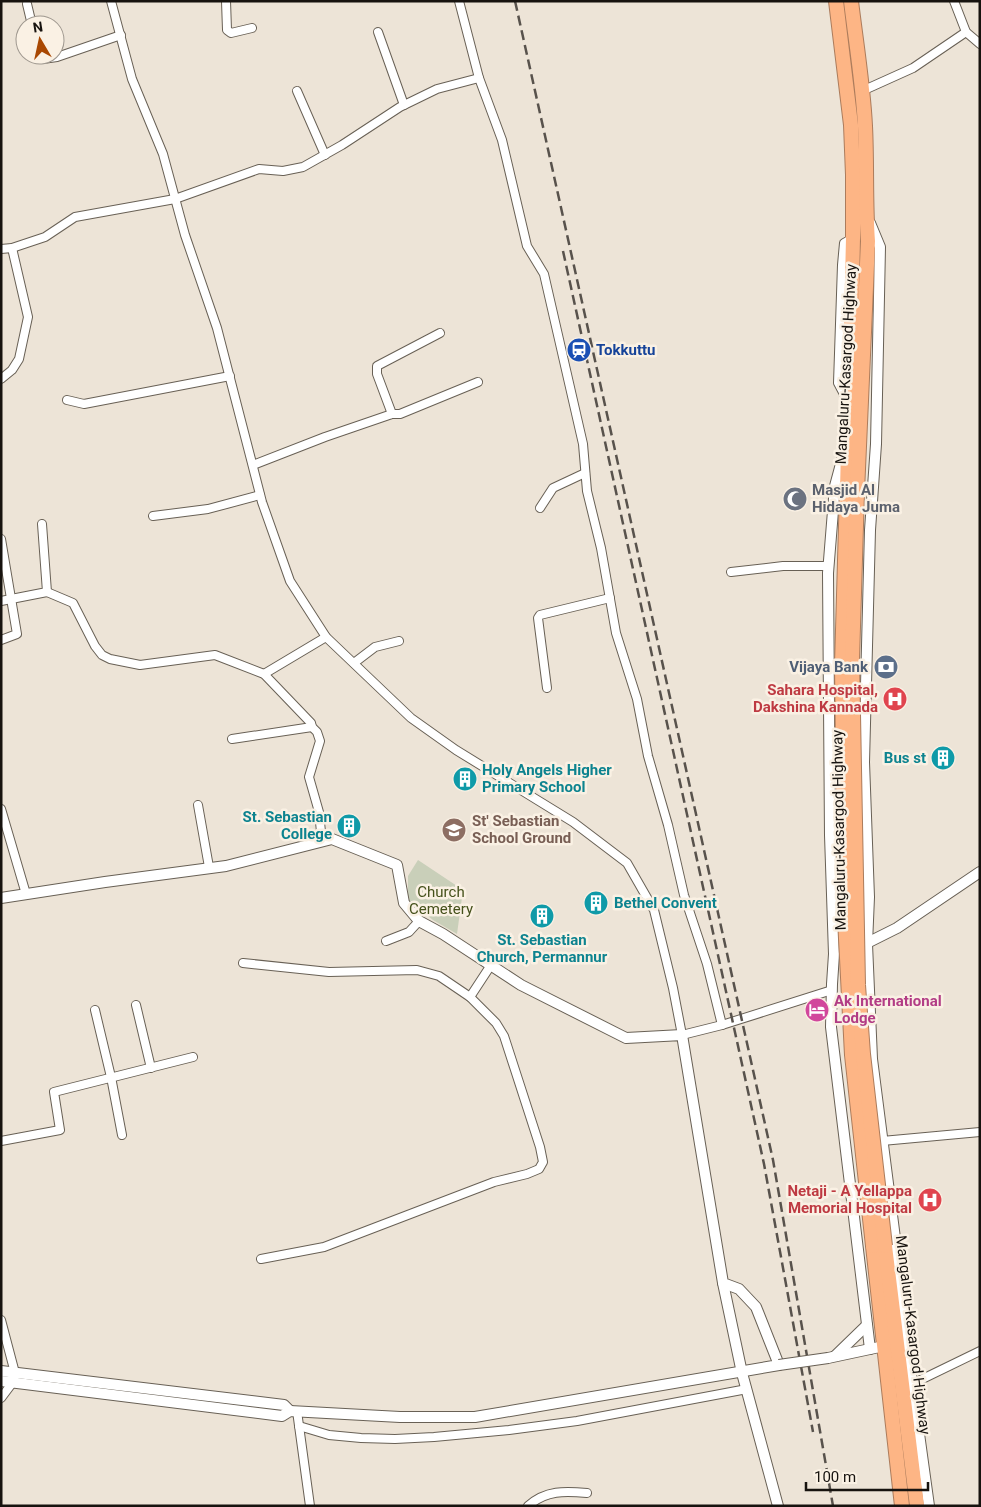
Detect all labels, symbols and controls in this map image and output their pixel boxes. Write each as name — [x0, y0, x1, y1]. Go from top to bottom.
north arrow — [15, 15, 65, 65]
text: N — [32, 18, 44, 36]
street label: Mangaluru-Kasargod Highway — [832, 263, 860, 465]
station icon: Tokkuttu — [566, 337, 592, 363]
place label: Tokkuttu — [596, 341, 655, 359]
place label: Masjid Al Hidaya Juma — [812, 481, 900, 516]
mosque icon: Masjid Al Hidaya Juma — [782, 486, 808, 512]
bank icon: Vijaya Bank — [873, 654, 899, 680]
place label: Vijaya Bank — [789, 658, 869, 676]
place label: Sahara Hospital, Dakshina Kannada — [753, 681, 878, 716]
hospital icon: Sahara Hospital, Dakshina Kannada — [882, 686, 908, 712]
street label: Mangaluru-Kasargod Highway — [828, 730, 850, 930]
building icon: Bus st — [930, 745, 956, 771]
place label: Bus st — [884, 749, 926, 767]
place label: Holy Angels Higher Primary School — [482, 761, 612, 796]
building icon: Holy Angels Higher Primary School — [452, 766, 478, 792]
place label: St. Sebastian College — [243, 808, 332, 843]
place label: St' Sebastian School Ground — [472, 812, 571, 847]
building icon: St. Sebastian College — [336, 813, 362, 839]
school or university icon: St' Sebastian School Ground — [441, 817, 467, 843]
park label: Church Cemetery — [409, 883, 473, 918]
building icon: Bethel Convent — [583, 890, 609, 916]
place label: Bethel Convent — [614, 894, 717, 912]
building icon: St. Sebastian Church, Permannur — [529, 903, 555, 929]
place label: St. Sebastian Church, Permannur — [477, 931, 608, 966]
place label: Ak International Lodge — [834, 992, 942, 1027]
hotel icon: Ak International Lodge — [804, 997, 830, 1023]
place label: Netaji - A Yellappa Memorial Hospital — [787, 1182, 912, 1217]
hospital icon: Netaji - A Yellappa Memorial Hospital — [917, 1187, 943, 1213]
street label: Mangaluru-Kasargod Highway — [892, 1234, 934, 1436]
scale bar — [806, 1460, 928, 1492]
text: 100 m — [814, 1468, 856, 1486]

